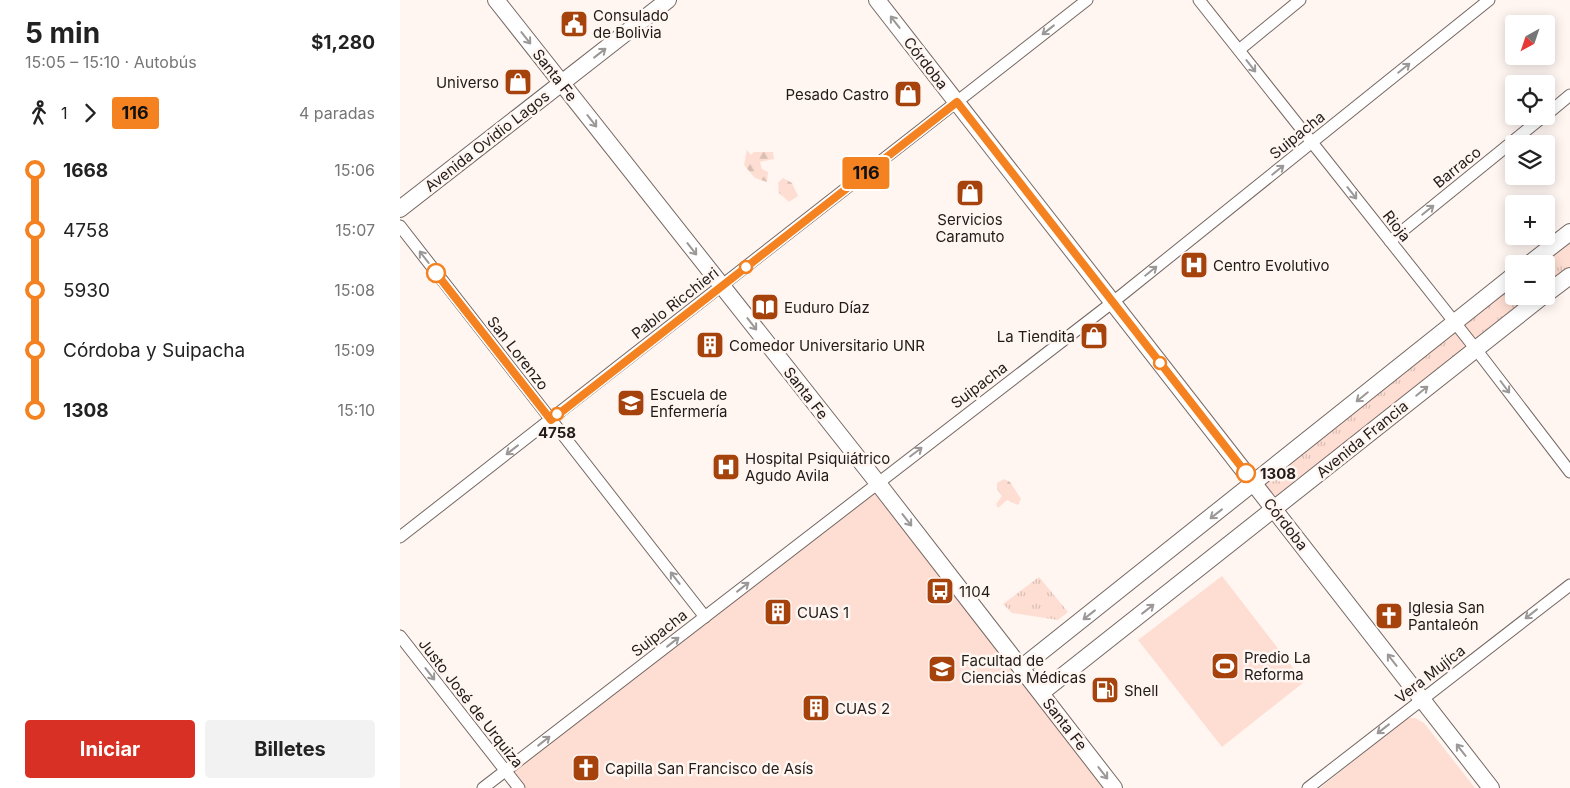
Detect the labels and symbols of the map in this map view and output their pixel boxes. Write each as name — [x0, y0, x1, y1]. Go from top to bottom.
place label: Consulado de Bolivia — [593, 6, 669, 42]
public building icon: Consulado de Bolivia — [559, 9, 589, 39]
north arrow — [1505, 15, 1555, 65]
one-way arrow — [889, 16, 900, 29]
one-way arrow — [1042, 25, 1055, 36]
one-way arrow — [521, 31, 532, 44]
street label: Córdoba — [900, 33, 952, 93]
street label: Santa Fe — [529, 45, 581, 105]
one-way arrow — [593, 47, 606, 58]
one-way arrow — [1246, 59, 1257, 72]
one-way arrow — [1398, 63, 1411, 74]
shop icon: Universo — [503, 67, 533, 97]
place label: Universo — [436, 73, 499, 92]
shop icon: Pesado Castro — [893, 79, 923, 109]
place label: Pesado Castro — [785, 85, 889, 104]
street label: Avenida Ovidio Lagos — [421, 86, 553, 196]
street label: Suipacha — [1265, 107, 1329, 163]
one-way arrow — [586, 114, 597, 127]
street label: Barraco — [1429, 142, 1485, 192]
line badge: 116 — [837, 157, 895, 189]
one-way arrow — [1271, 164, 1284, 175]
shop icon: Servicios Caramuto — [955, 178, 985, 208]
one-way arrow — [1347, 186, 1357, 200]
one-way arrow — [1421, 205, 1434, 216]
street label: Rioja — [1379, 207, 1415, 245]
place label: Servicios Caramuto — [935, 210, 1005, 246]
one-way arrow — [687, 242, 698, 255]
hospital icon: Centro Evolutivo — [1179, 250, 1209, 280]
one-way arrow — [418, 251, 429, 264]
place label: Centro Evolutivo — [1213, 256, 1329, 275]
unlabelled marker — [739, 260, 753, 274]
unlabelled marker — [426, 263, 446, 283]
street label: Pablo Ricchieri — [628, 263, 722, 343]
one-way arrow — [1144, 266, 1157, 277]
library icon: Euduro Díaz — [750, 292, 780, 322]
place label: Euduro Díaz — [784, 298, 870, 317]
street label: San Lorenzo — [483, 312, 553, 394]
one-way arrow — [747, 317, 757, 331]
shop icon: La Tiendita — [1079, 321, 1109, 351]
place label: La Tiendita — [997, 327, 1075, 346]
building icon: Comedor Universitario UNR — [695, 330, 725, 360]
place label: Comedor Universitario UNR — [729, 336, 925, 355]
unlabelled marker — [1153, 356, 1167, 370]
street label: Suipacha — [947, 358, 1011, 412]
street label: Santa Fe — [780, 363, 832, 423]
one-way arrow — [1500, 380, 1510, 394]
place label: Escuela de Enfermería — [650, 385, 727, 421]
one-way arrow — [1415, 386, 1428, 397]
school or university icon: Escuela de Enfermería — [616, 388, 646, 418]
one-way arrow — [1355, 391, 1368, 402]
street label: Avenida Francia — [1312, 396, 1412, 482]
marker: 4758 — [550, 407, 564, 421]
place label: 4758 — [538, 423, 576, 442]
one-way arrow — [506, 444, 519, 455]
one-way arrow — [909, 447, 923, 457]
place label: Hospital Psiquiátrico Agudo Avila — [745, 449, 890, 485]
hospital icon: Hospital Psiquiátrico Agudo Avila — [711, 452, 741, 482]
marker: 1308 — [1236, 463, 1256, 483]
place label: 1308 — [1260, 464, 1296, 483]
street label: Córdoba — [1260, 494, 1312, 554]
one-way arrow — [1210, 509, 1223, 520]
one-way arrow — [902, 513, 912, 527]
one-way arrow — [670, 571, 680, 585]
bus stop icon: 1104 — [925, 576, 955, 606]
one-way arrow — [736, 581, 749, 592]
place label: 1104 — [959, 582, 990, 601]
building icon: CUAS 1 — [763, 597, 793, 627]
place label: Iglesia San Pantaleón — [1408, 598, 1485, 634]
church icon: Iglesia San Pantaleón — [1374, 601, 1404, 631]
place label: CUAS 1 — [797, 603, 849, 622]
one-way arrow — [1141, 603, 1154, 614]
street label: Suipacha — [627, 605, 691, 661]
one-way arrow — [1525, 609, 1538, 620]
one-way arrow — [1083, 610, 1096, 621]
street label: Justo José de Urquiza — [415, 635, 527, 771]
one-way arrow — [666, 636, 679, 647]
street label: Vera Mujíca — [1391, 641, 1469, 707]
place label: Predio La Reforma — [1244, 648, 1311, 684]
place label: Facultad de Ciencias Médicas — [961, 651, 1086, 687]
sports icon: Predio La Reforma — [1210, 651, 1240, 681]
school or university icon: Facultad de Ciencias Médicas — [927, 654, 957, 684]
one-way arrow — [1387, 654, 1398, 667]
one-way arrow — [424, 668, 435, 681]
fuel station icon: Shell — [1090, 675, 1120, 705]
place label: Shell — [1124, 681, 1159, 700]
building icon: CUAS 2 — [801, 693, 831, 723]
street label: Santa Fe — [1039, 694, 1091, 754]
place label: CUAS 2 — [835, 699, 890, 718]
one-way arrow — [1377, 723, 1390, 734]
one-way arrow — [537, 736, 551, 746]
one-way arrow — [1456, 743, 1467, 756]
church icon: Capilla San Francisco de Asís — [571, 753, 601, 783]
place label: Capilla San Francisco de Asís — [605, 759, 814, 778]
one-way arrow — [1098, 766, 1108, 780]

